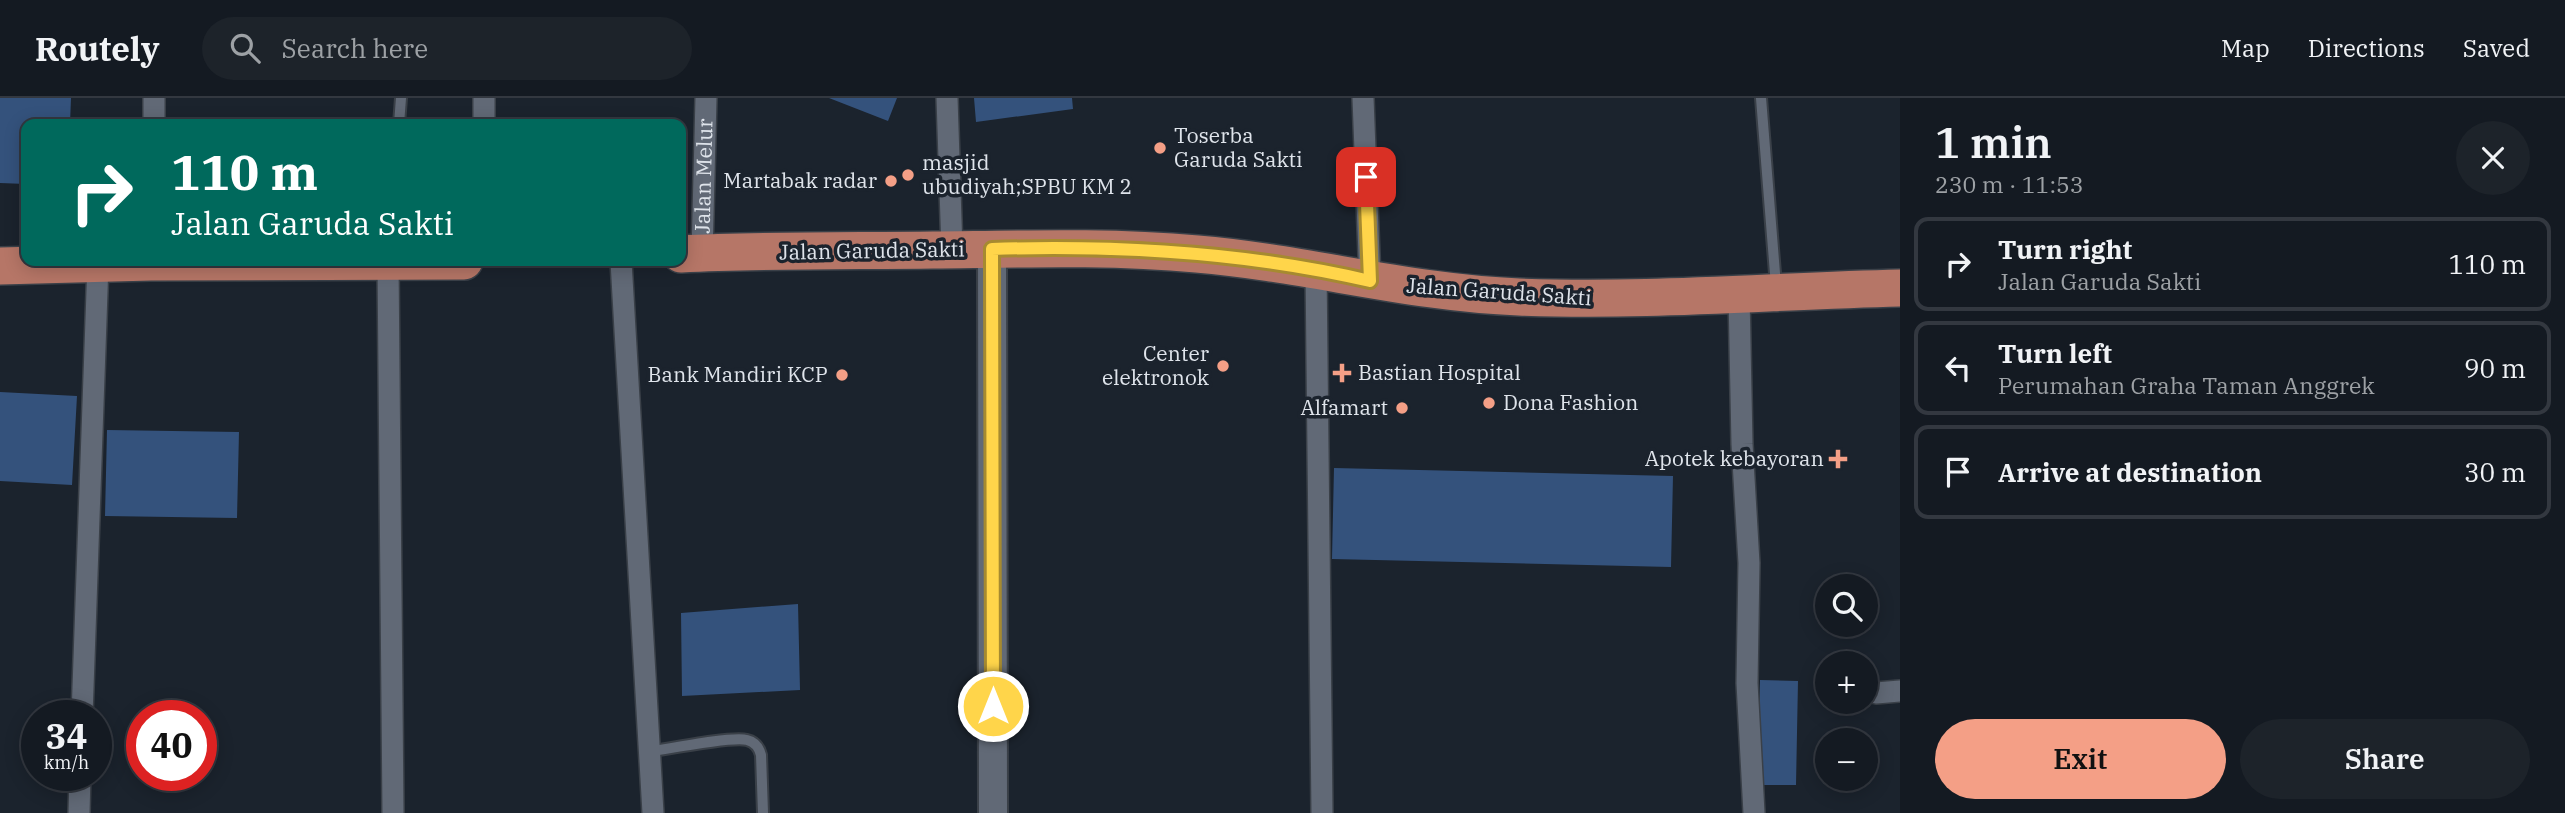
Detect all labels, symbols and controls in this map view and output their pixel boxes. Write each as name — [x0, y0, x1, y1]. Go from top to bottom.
search box — [202, 17, 692, 80]
text: Routely — [35, 27, 160, 70]
icon: search — [226, 29, 264, 67]
text: Search here — [282, 31, 428, 65]
text: Map — [2221, 32, 2270, 64]
text: Directions — [2308, 32, 2425, 64]
text: Saved — [2463, 32, 2530, 64]
text: 1 min — [1935, 115, 2052, 170]
street label: Jalan Melur — [688, 117, 718, 234]
place label: Toserba Garuda Sakti — [1174, 121, 1303, 173]
button: close — [2456, 121, 2530, 195]
text: 110 m — [171, 140, 318, 203]
marker: Toserba Garuda Sakti — [1152, 140, 1168, 156]
icon: right — [56, 147, 147, 238]
pin — [1336, 147, 1396, 207]
place label: masjid ubudiyah;SPBU KM 2 — [922, 148, 1132, 200]
icon: arrive — [1347, 158, 1385, 196]
place label: Martabak radar — [723, 166, 878, 194]
marker: masjid ubudiyah;SPBU KM 2 — [900, 167, 916, 183]
text: 230 m · 11:53 — [1935, 169, 2084, 199]
marker: Martabak radar — [883, 173, 899, 189]
text: Jalan Garuda Sakti — [171, 202, 454, 244]
text: Turn right — [1998, 232, 2132, 266]
street label: Jalan Garuda Sakti — [779, 234, 965, 266]
icon: right — [1939, 245, 1977, 283]
text: 110 m — [2448, 247, 2526, 281]
text: Jalan Garuda Sakti — [1998, 266, 2201, 296]
street label: Jalan Garuda Sakti — [1406, 271, 1593, 311]
text: Turn left — [1998, 336, 2112, 370]
place label: Center elektronok — [1102, 339, 1210, 391]
icon: left — [1939, 349, 1977, 387]
text: 90 m — [2464, 351, 2526, 385]
marker: Center elektronok — [1215, 358, 1231, 374]
place label: Bastian Hospital — [1358, 358, 1521, 386]
place label: Bank Mandiri KCP — [647, 360, 828, 388]
marker: Bastian Hospital — [1332, 363, 1352, 383]
marker: Bank Mandiri KCP — [834, 367, 850, 383]
text: Perumahan Graha Taman Anggrek — [1998, 370, 2375, 400]
place label: Dona Fashion — [1503, 388, 1638, 416]
place label: Alfamart — [1300, 393, 1388, 421]
marker: Dona Fashion — [1481, 395, 1497, 411]
marker: Alfamart — [1394, 400, 1410, 416]
place label: Apotek kebayoran — [1645, 444, 1824, 472]
marker: Apotek kebayoran — [1830, 451, 1846, 467]
icon: arrive — [1939, 453, 1977, 491]
text: Arrive at destination — [1998, 455, 2262, 489]
text: 30 m — [2464, 455, 2526, 489]
map controls — [1815, 574, 1878, 791]
button: search — [1815, 574, 1878, 637]
button: + — [1815, 651, 1878, 714]
position arrow — [956, 669, 1030, 743]
speed limit sign: 40 — [126, 700, 217, 791]
text: 34 — [45, 713, 88, 759]
button: Exit — [1935, 719, 2226, 799]
button: Share — [2240, 719, 2530, 799]
button: − — [1815, 728, 1878, 791]
text: km/h — [44, 751, 89, 774]

